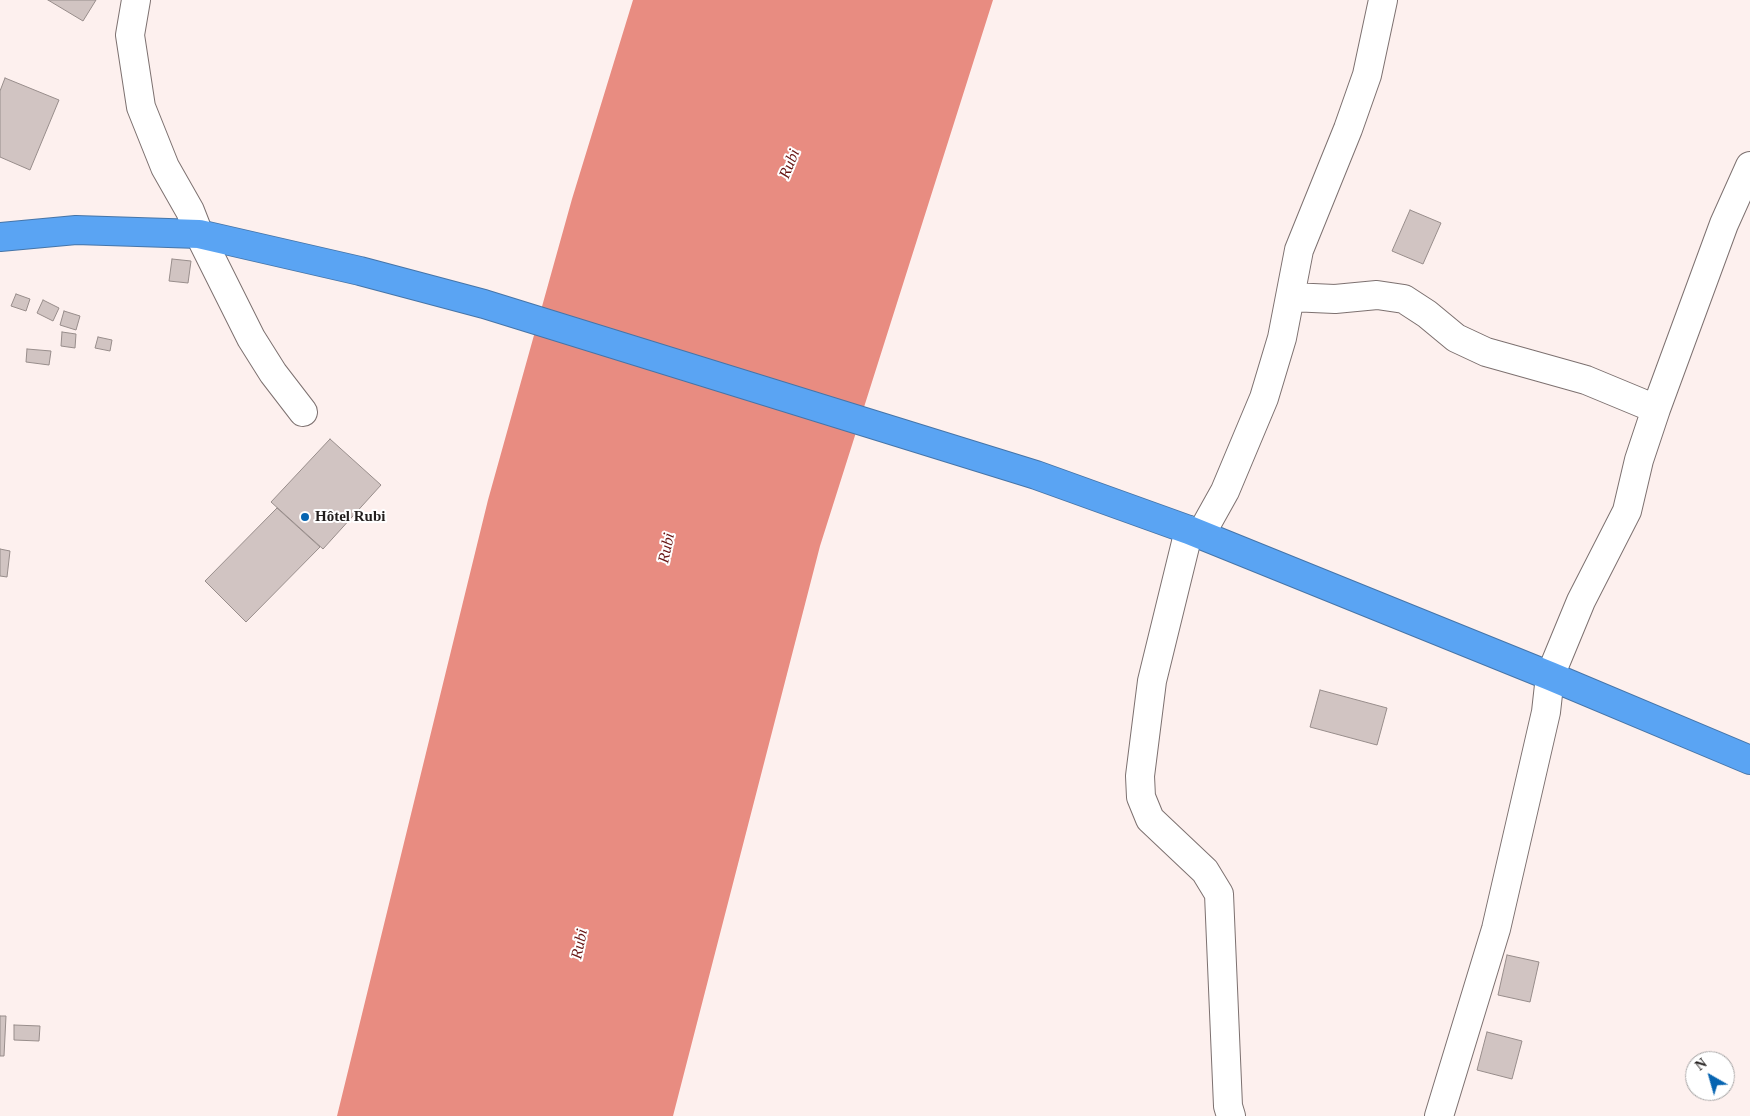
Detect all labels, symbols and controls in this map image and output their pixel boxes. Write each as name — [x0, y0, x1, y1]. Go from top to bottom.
water label: Rubi — [775, 146, 805, 182]
place label: Hôtel Rubi — [315, 508, 385, 526]
marker: Hôtel Rubi — [299, 511, 311, 523]
water label: Rubi — [654, 531, 680, 565]
water label: Rubi — [567, 927, 593, 961]
north arrow — [1685, 1051, 1735, 1101]
text: N — [1692, 1056, 1710, 1074]

